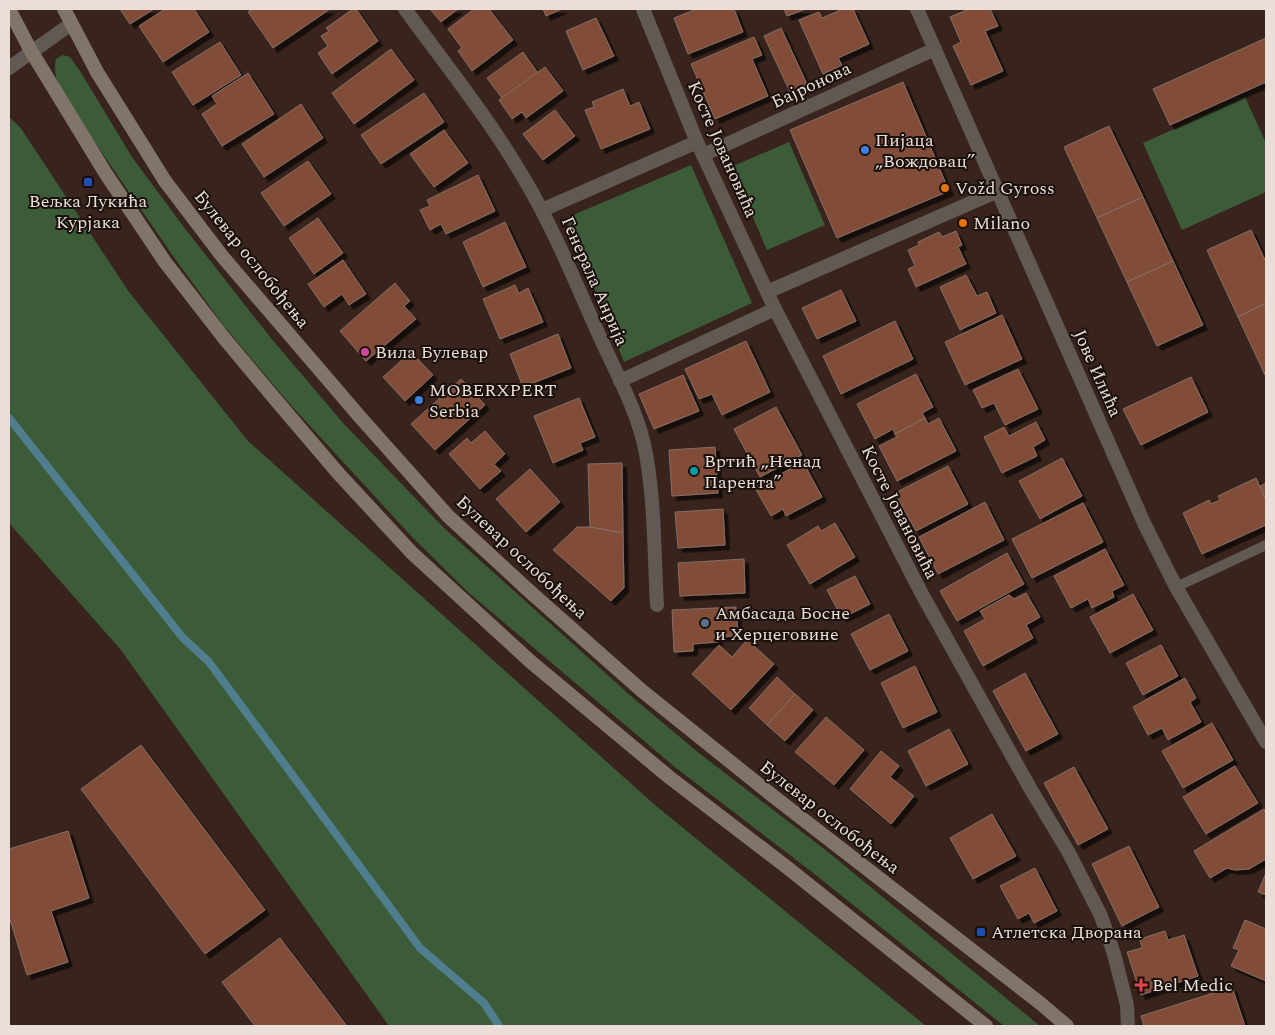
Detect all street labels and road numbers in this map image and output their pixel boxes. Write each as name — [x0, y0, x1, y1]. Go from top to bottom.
street label: Бајронова — [767, 55, 856, 116]
street label: Косте Јовановића — [680, 76, 765, 222]
street label: Булевар ослобођења — [187, 184, 316, 335]
street label: Генерала Анрија — [554, 212, 635, 351]
street label: Јове Илића — [1066, 325, 1129, 421]
street label: Косте Јовановића — [854, 441, 945, 584]
street label: Булевар ослобођења — [450, 489, 594, 626]
street label: Булевар ослобођења — [754, 754, 906, 881]

